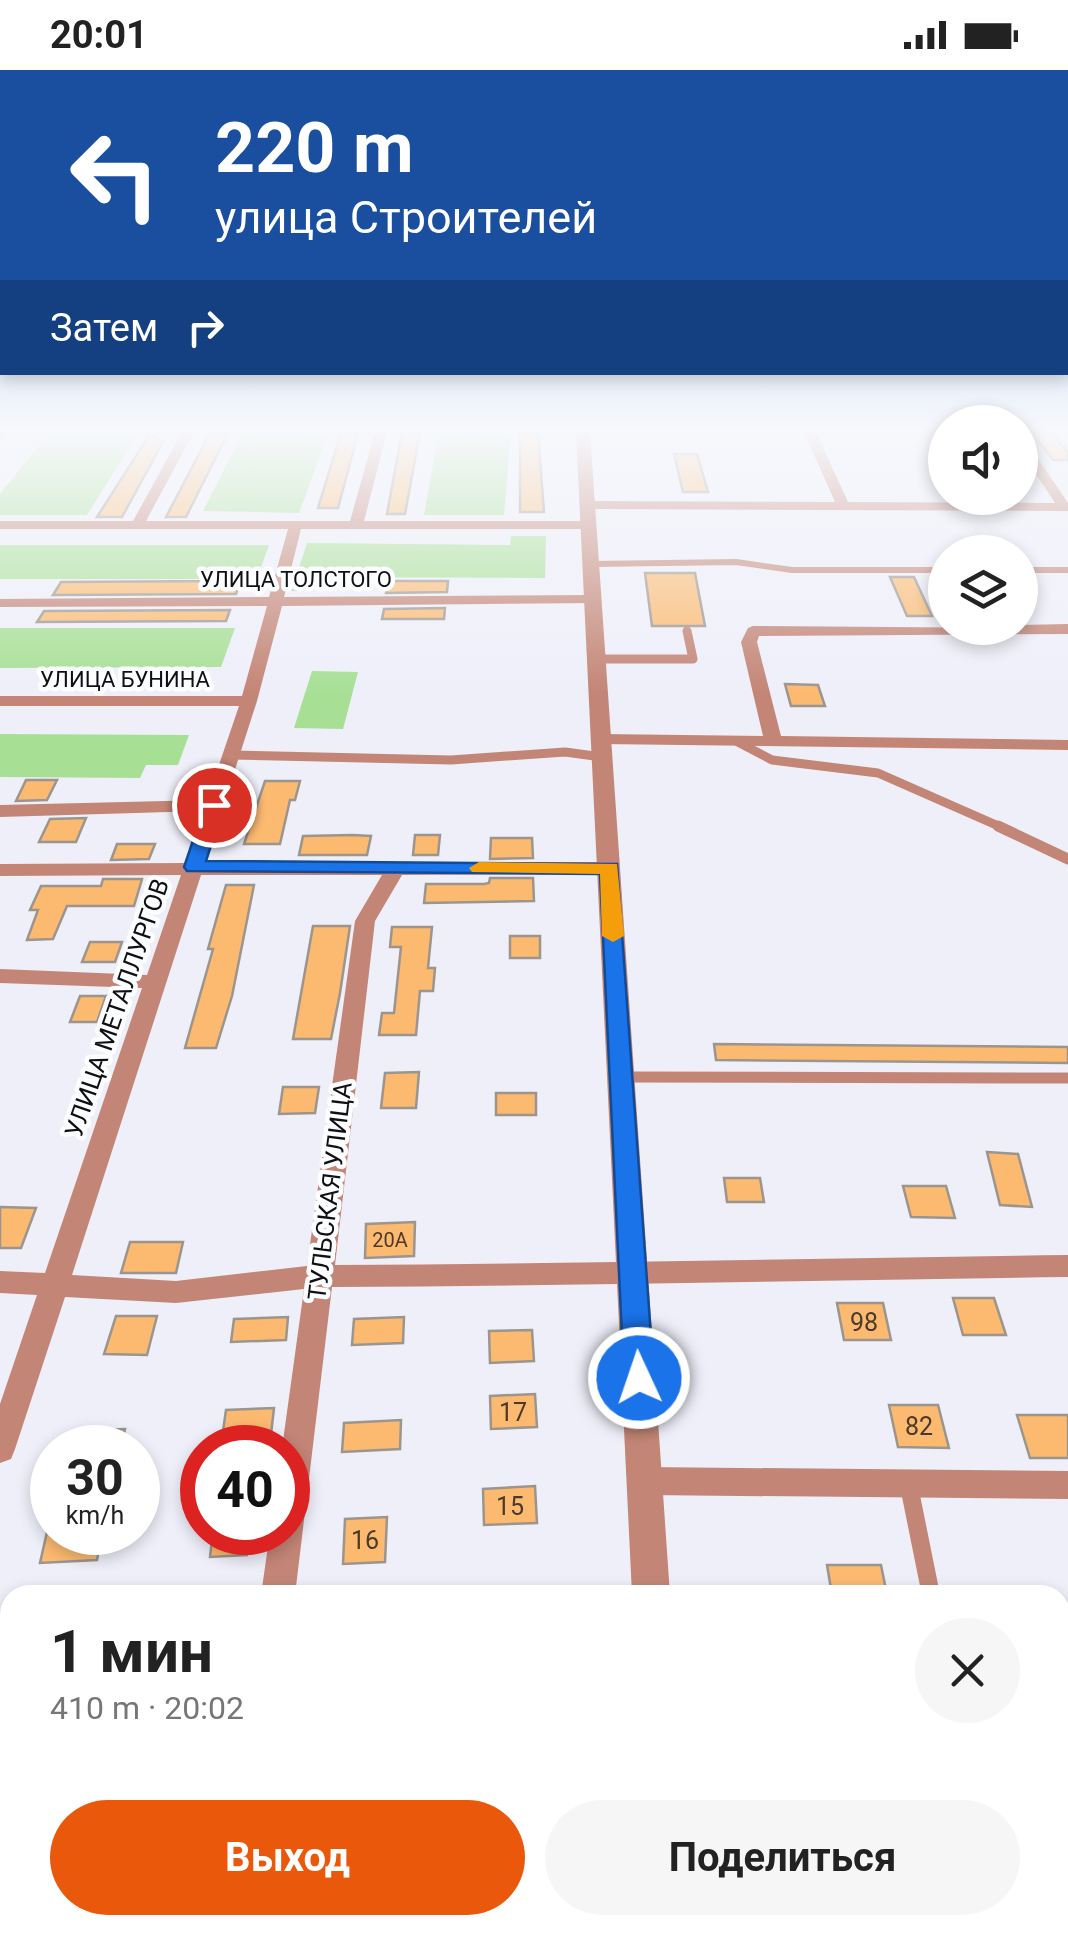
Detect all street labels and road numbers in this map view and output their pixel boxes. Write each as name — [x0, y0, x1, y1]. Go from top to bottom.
street label: УЛИЦА ТОЛСТОГО — [200, 567, 392, 592]
street label: УЛИЦА БУНИНА — [40, 667, 211, 692]
street label: УЛИЦА МЕТАЛЛУРГОВ — [59, 875, 175, 1141]
street label: ТУЛЬСКАЯ УЛИЦА — [302, 1080, 358, 1302]

